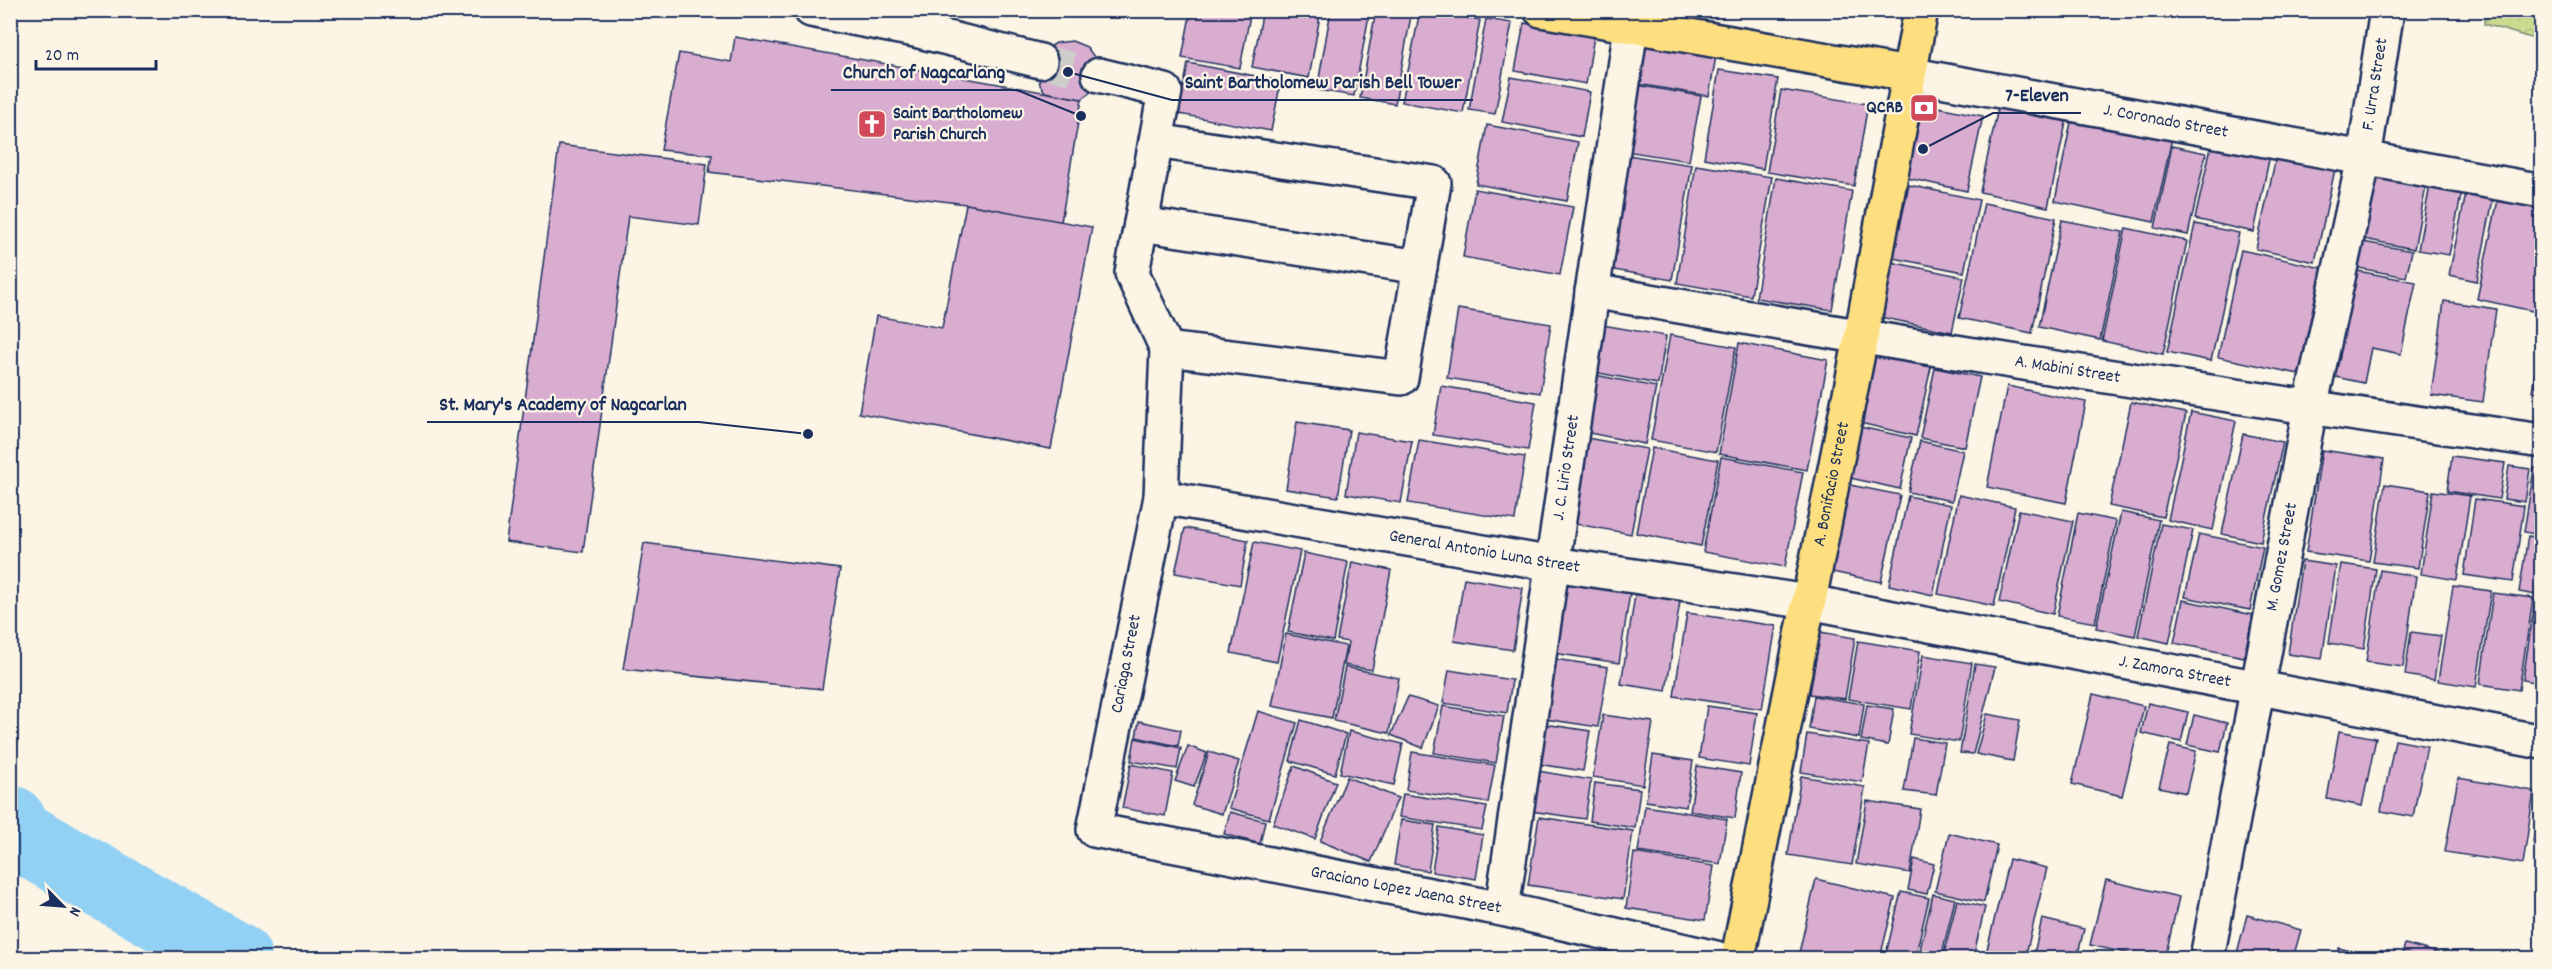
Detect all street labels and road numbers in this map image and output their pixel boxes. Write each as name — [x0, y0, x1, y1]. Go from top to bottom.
street label: F. Urra Street — [2356, 36, 2395, 132]
street label: J. Coronado Street — [2101, 98, 2230, 145]
street label: A. Mabini Street — [2013, 349, 2122, 391]
street label: J. C. Lirio Street — [1546, 413, 1587, 522]
street label: A. Bonifacio Street — [1807, 419, 1857, 549]
street label: M. Gomez Street — [2260, 500, 2305, 613]
street label: General Antonio Luna Street — [1387, 524, 1582, 580]
street label: Cariaga Street — [1105, 612, 1149, 715]
street label: J. Zamora Street — [2117, 649, 2233, 695]
street label: Graciano Lopez Jaena Street — [1308, 860, 1504, 921]

